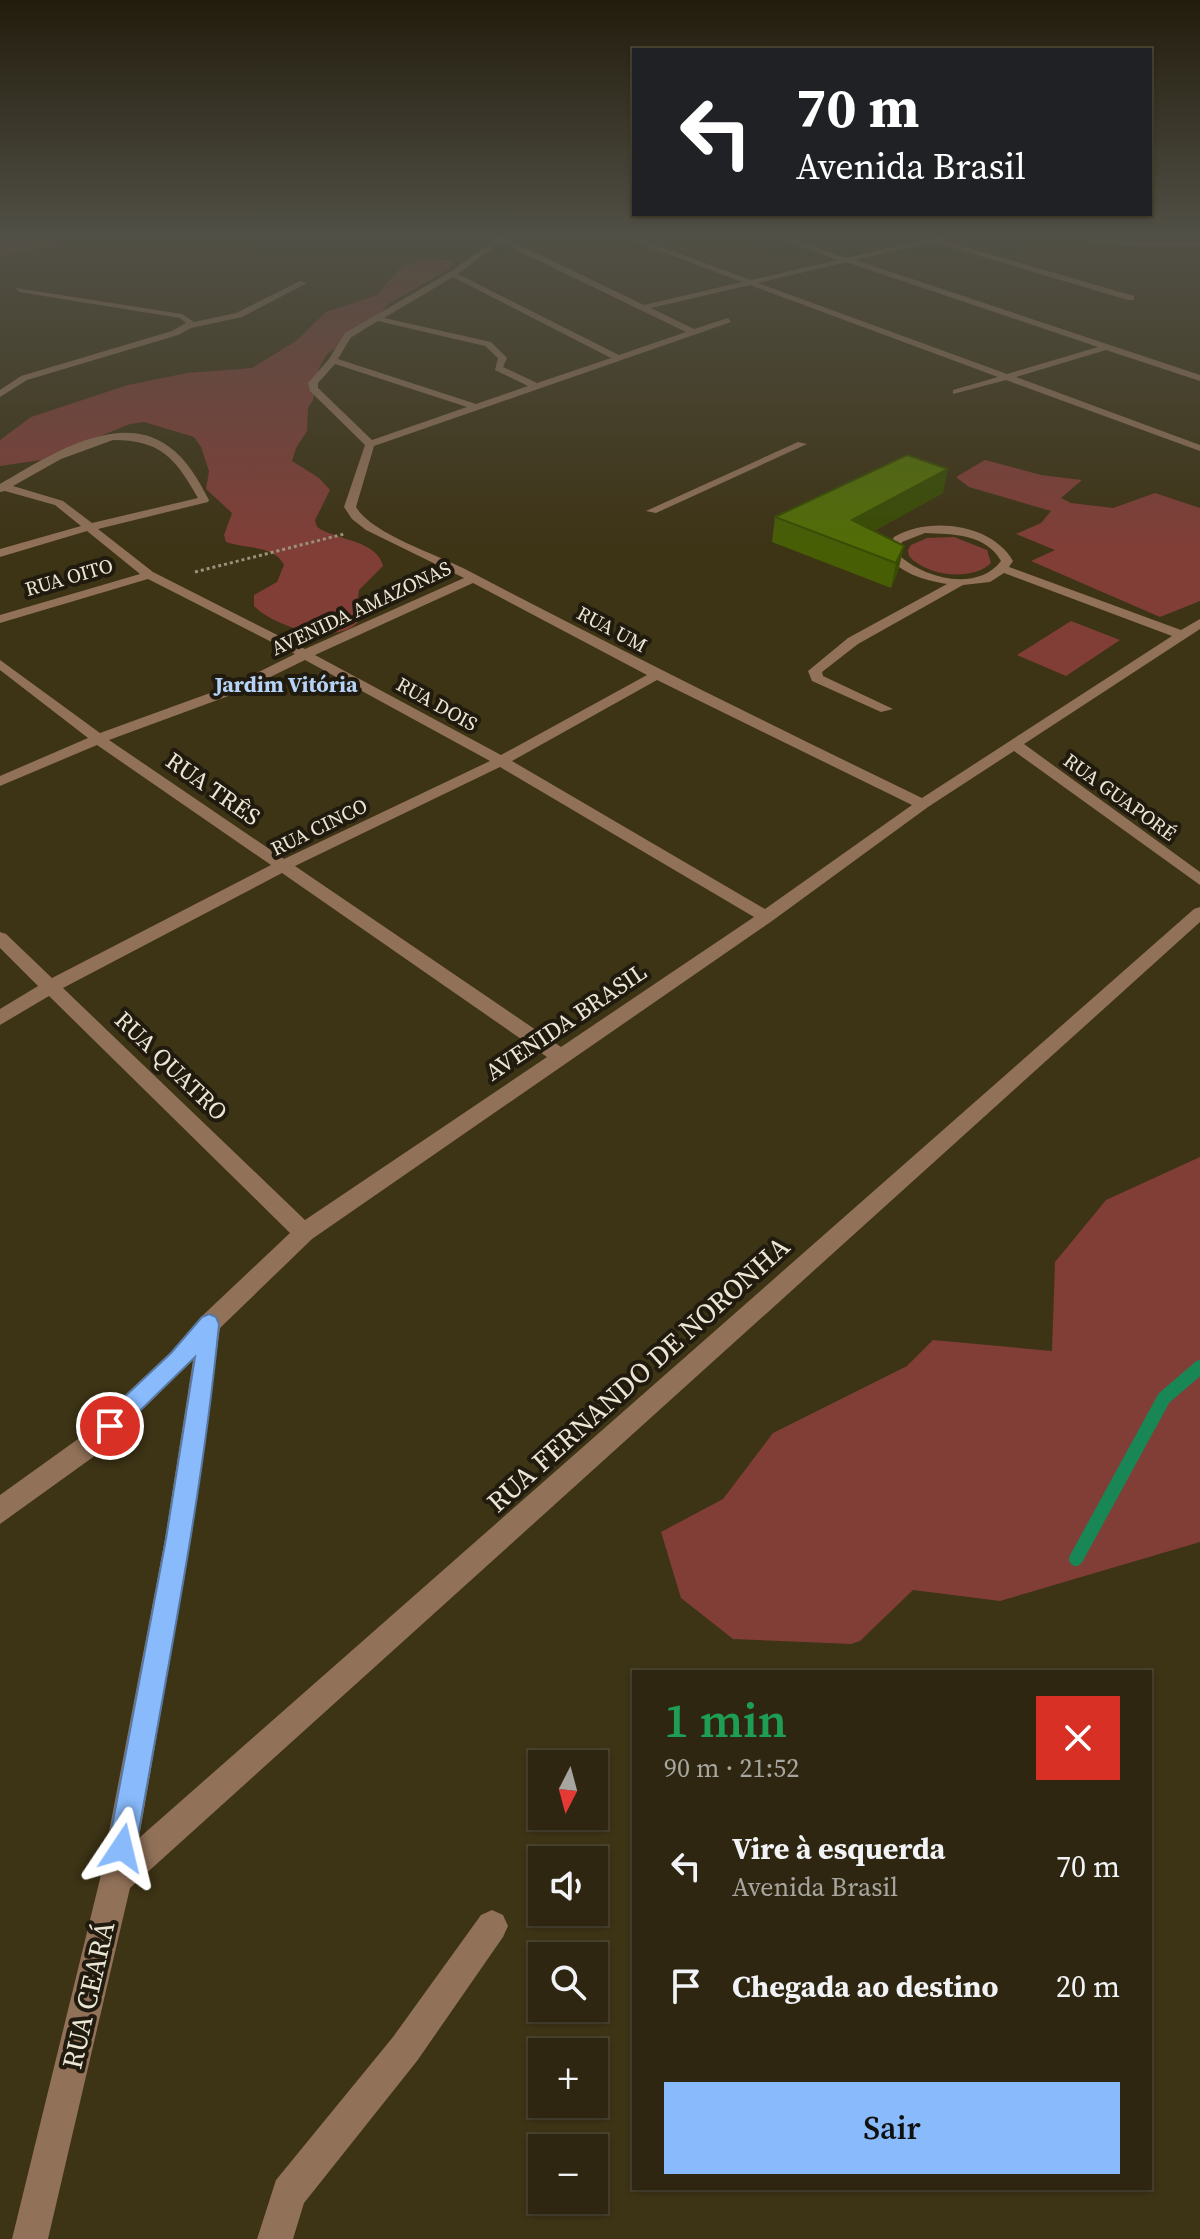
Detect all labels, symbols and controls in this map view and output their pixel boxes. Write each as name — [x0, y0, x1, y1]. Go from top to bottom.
text: 70 m — [796, 69, 919, 146]
icon: left — [664, 80, 768, 184]
text: Avenida Brasil — [796, 142, 1026, 191]
street label: RUA OITO — [22, 551, 116, 603]
street label: AVENIDA AMAZONAS — [266, 554, 456, 662]
street label: RUA UM — [572, 599, 652, 659]
district label: Jardim Vitória — [212, 669, 358, 699]
street label: RUA DOIS — [391, 670, 483, 738]
street label: RUA TRÊS — [159, 744, 267, 833]
street label: RUA GUAPORÉ — [1058, 747, 1182, 847]
street label: RUA CINCO — [266, 792, 372, 862]
street label: AVENIDA BRASIL — [478, 955, 653, 1088]
street label: RUA QUATRO — [108, 1003, 235, 1128]
street label: RUA FERNANDO DE NORONHA — [478, 1227, 798, 1520]
pin — [76, 1392, 144, 1460]
icon: arrive — [88, 1404, 132, 1448]
text: 1 min — [664, 1687, 787, 1753]
button: close — [1036, 1696, 1120, 1780]
north arrow — [528, 1750, 608, 1830]
map controls — [528, 1750, 608, 2214]
text: 90 m · 21:52 — [664, 1750, 799, 1786]
position arrow — [80, 1806, 164, 1890]
text: Vire à esquerda — [732, 1828, 945, 1869]
icon: left — [664, 1844, 708, 1888]
button: sound — [528, 1846, 608, 1926]
text: 70 m — [1056, 1846, 1120, 1887]
text: Avenida Brasil — [732, 1869, 898, 1905]
street label: RUA CEARÁ — [53, 1917, 124, 2073]
button: search — [528, 1942, 608, 2022]
icon: arrive — [664, 1964, 708, 2008]
text: Chegada ao destino — [732, 1966, 998, 2007]
text: 20 m — [1056, 1966, 1120, 2007]
button: + — [528, 2038, 608, 2118]
button: Sair — [664, 2082, 1120, 2174]
button: − — [528, 2134, 608, 2214]

